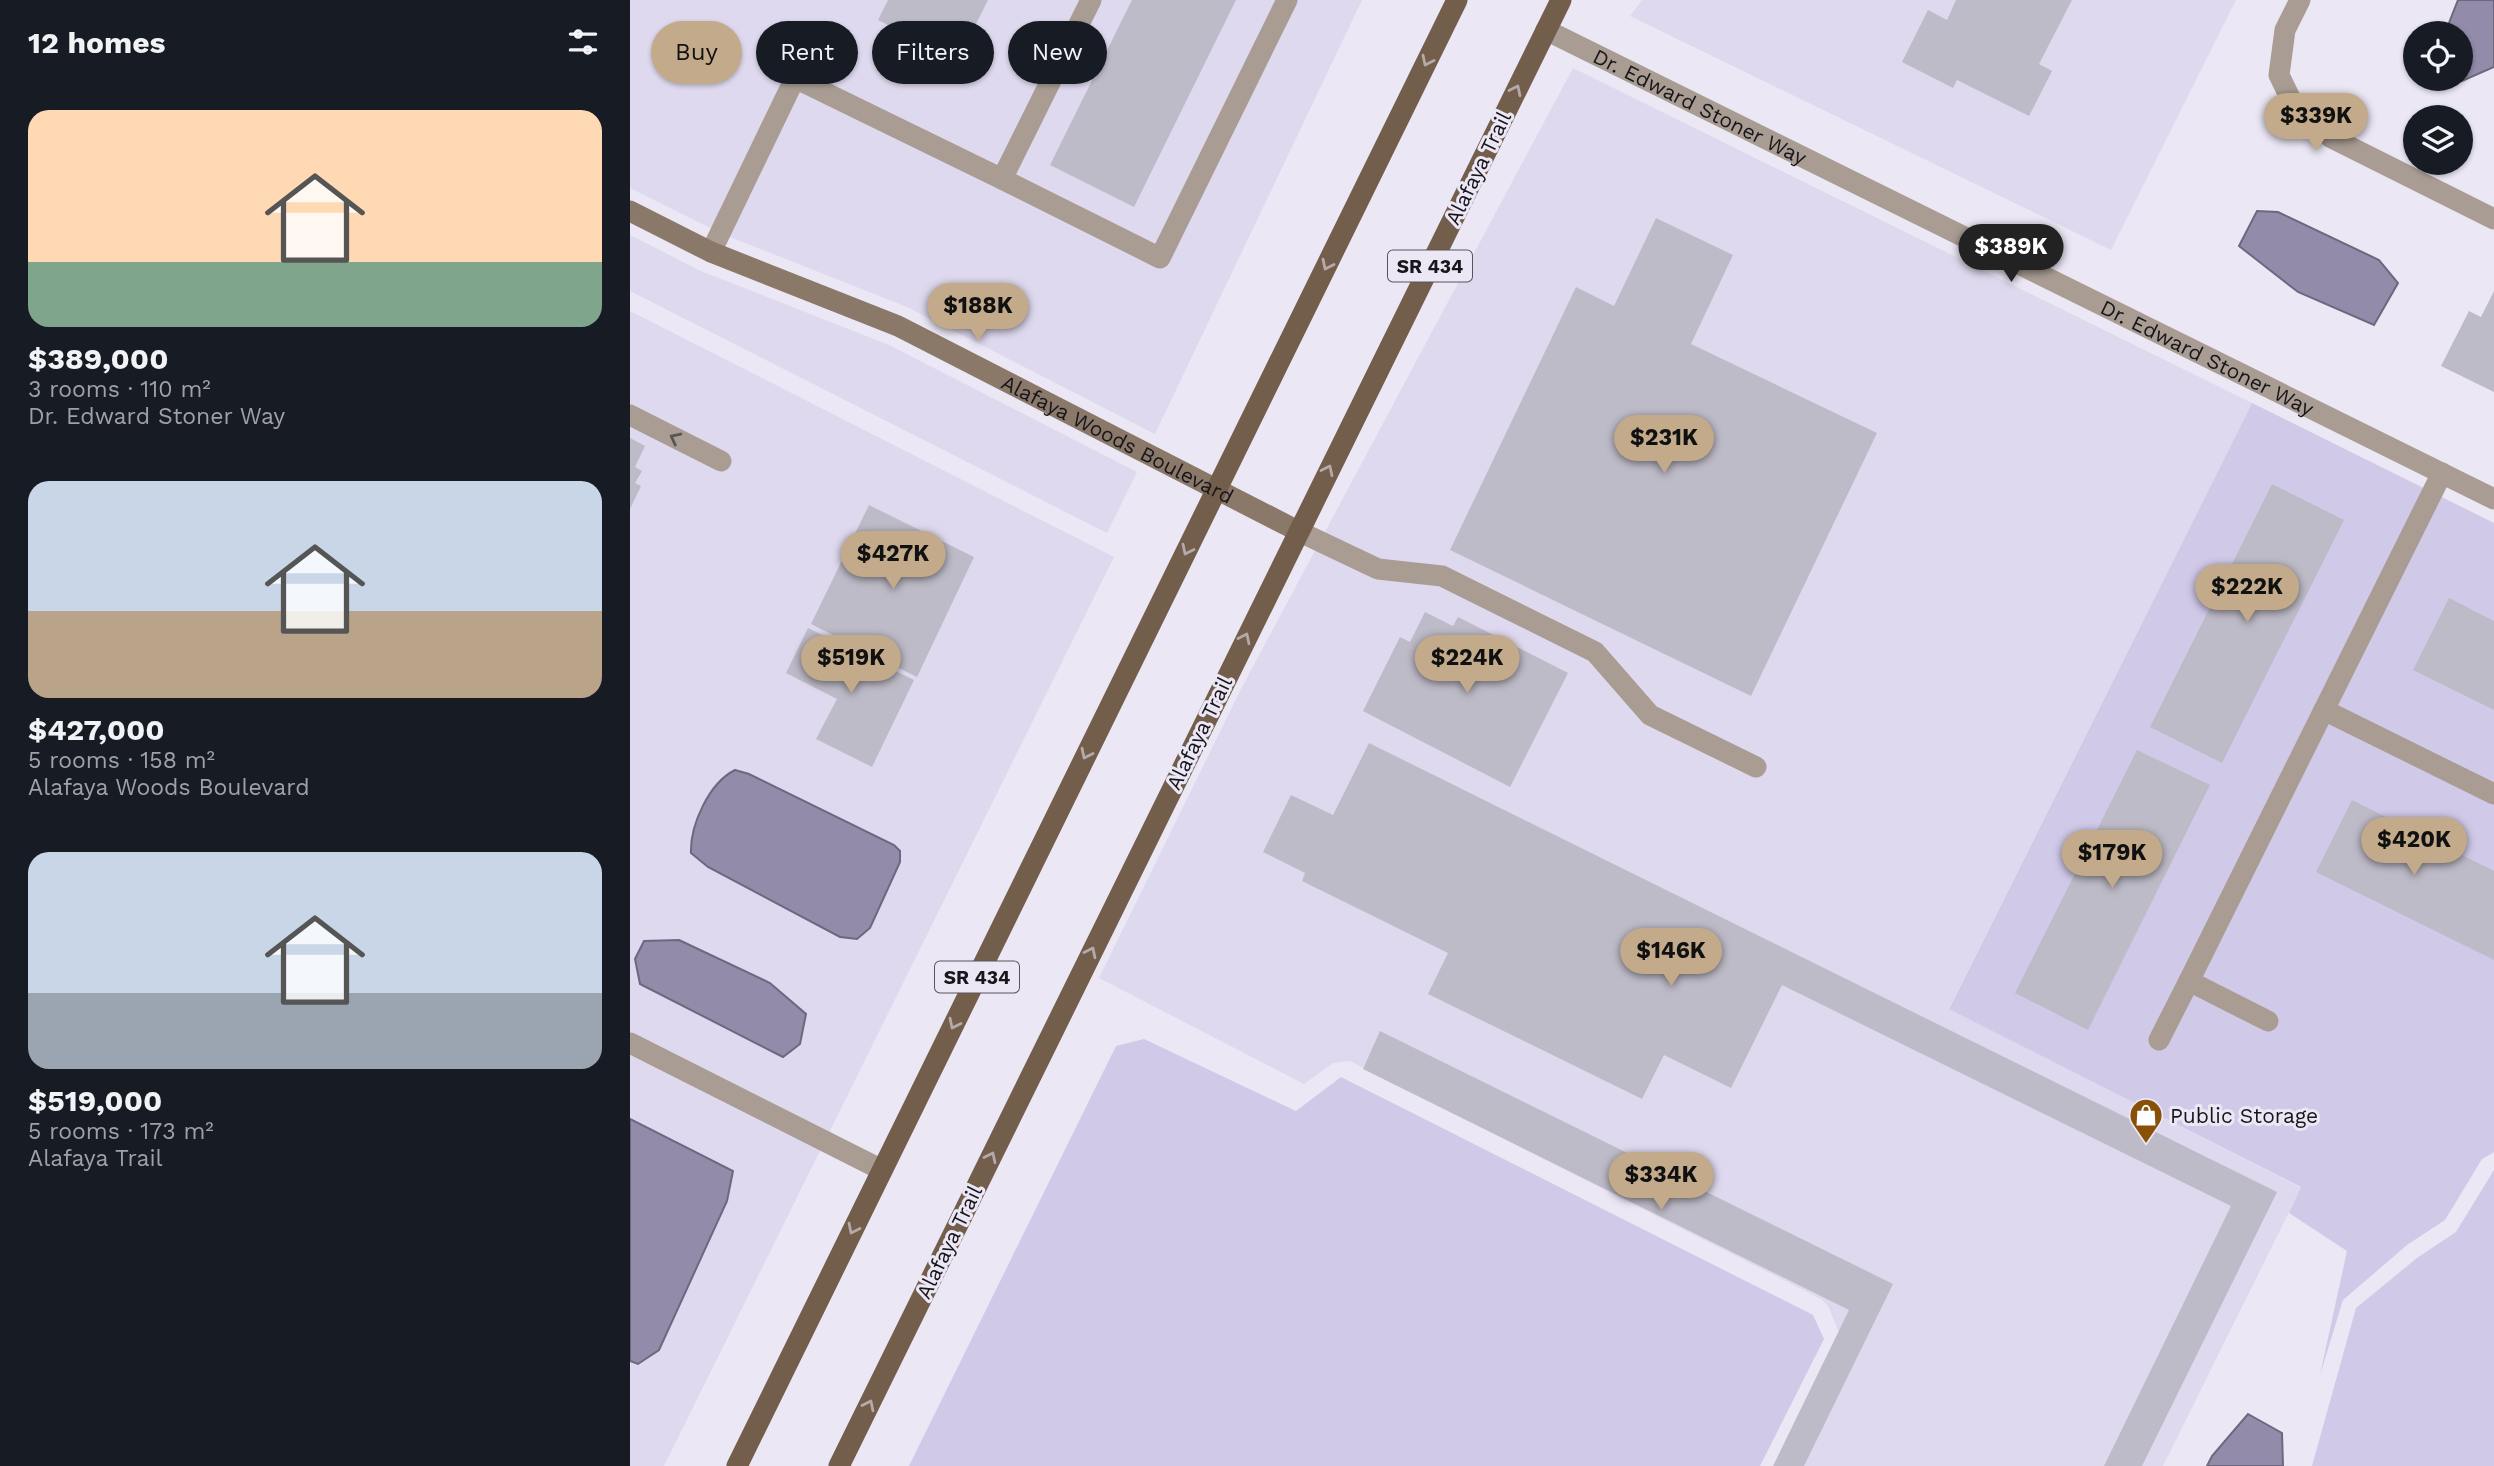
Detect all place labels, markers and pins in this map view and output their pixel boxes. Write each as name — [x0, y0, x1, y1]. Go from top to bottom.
pin: $339K — [2267, 94, 2365, 153]
pin: $389K — [1962, 224, 2060, 284]
pin: $188K — [929, 284, 1027, 343]
pin: $231K — [1615, 416, 1713, 475]
pin: $427K — [844, 532, 942, 591]
pin: $222K — [2198, 564, 2296, 624]
pin: $519K — [802, 636, 900, 695]
pin: $224K — [1418, 636, 1516, 695]
pin: $420K — [2365, 818, 2463, 877]
pin: $179K — [2063, 830, 2161, 890]
pin: $146K — [1622, 928, 1720, 988]
shop icon: Public Storage — [2127, 1096, 2165, 1145]
place label: Public Storage — [2170, 1103, 2318, 1128]
pin: $334K — [1612, 1152, 1710, 1212]

